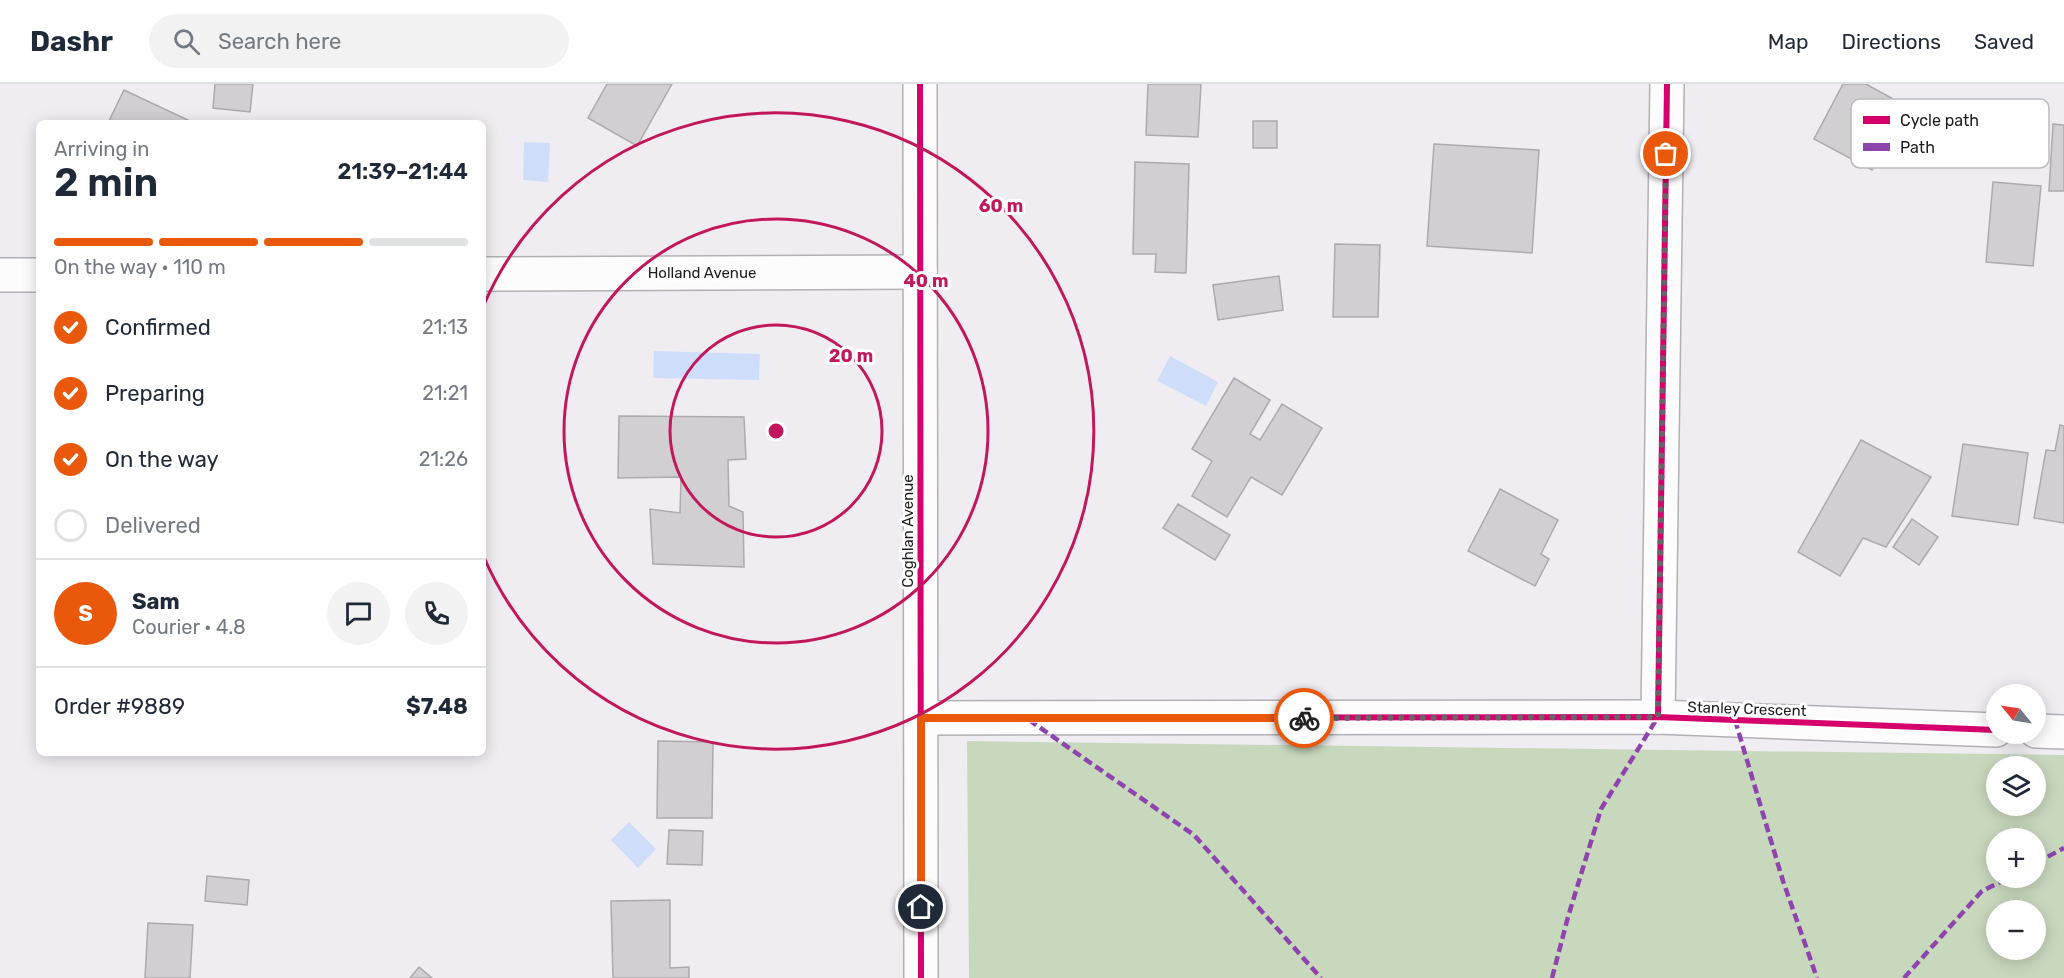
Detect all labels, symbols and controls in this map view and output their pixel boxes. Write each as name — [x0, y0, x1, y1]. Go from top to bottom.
search box — [149, 14, 569, 68]
text: Dashr — [30, 25, 113, 58]
icon: search — [170, 25, 203, 58]
text: Search here — [218, 28, 341, 55]
text: Map — [1768, 29, 1809, 54]
text: Directions — [1842, 29, 1941, 54]
text: Saved — [1974, 29, 2034, 54]
legend — [1851, 99, 2049, 168]
text: Cycle path — [1900, 111, 1979, 130]
pin — [1640, 128, 1691, 179]
text: Arriving in — [54, 137, 149, 161]
icon: bag — [1649, 137, 1682, 170]
text: Path — [1900, 138, 1935, 157]
text: 21:39–21:44 — [338, 158, 468, 185]
text: 2 min — [54, 160, 158, 206]
text: 60 m — [979, 195, 1023, 217]
text: On the way · 110 m — [54, 255, 226, 279]
street label: Holland Avenue — [648, 264, 756, 282]
text: 40 m — [904, 270, 948, 292]
icon: check — [54, 311, 87, 344]
text: Confirmed — [105, 314, 211, 341]
text: 21:13 — [422, 315, 468, 339]
text: 20 m — [829, 345, 873, 367]
icon: check — [54, 377, 87, 410]
text: Preparing — [105, 380, 205, 407]
text: 21:21 — [422, 381, 468, 405]
centre of rings — [766, 421, 786, 441]
icon: check — [54, 443, 87, 476]
text: On the way — [105, 446, 219, 473]
text: 21:26 — [419, 447, 468, 471]
street label: Coghlan Avenue — [899, 474, 917, 588]
text: Delivered — [105, 512, 201, 539]
button: chat — [327, 582, 390, 645]
button: phone — [405, 582, 468, 645]
text: Sam — [132, 588, 180, 615]
text: S — [78, 600, 93, 627]
text: Courier · 4.8 — [132, 615, 246, 639]
north arrow — [1986, 684, 2046, 744]
map controls — [1986, 684, 2046, 960]
courier — [1274, 688, 1334, 748]
text: Order #9889 — [54, 693, 185, 720]
text: $7.48 — [406, 693, 468, 720]
street label: Stanley Crescent — [1687, 698, 1807, 720]
icon: bike — [1288, 702, 1321, 735]
button: layers — [1986, 756, 2046, 816]
button: + — [1986, 828, 2046, 888]
pin — [895, 881, 946, 932]
icon: home — [904, 890, 937, 923]
button: − — [1986, 900, 2046, 960]

